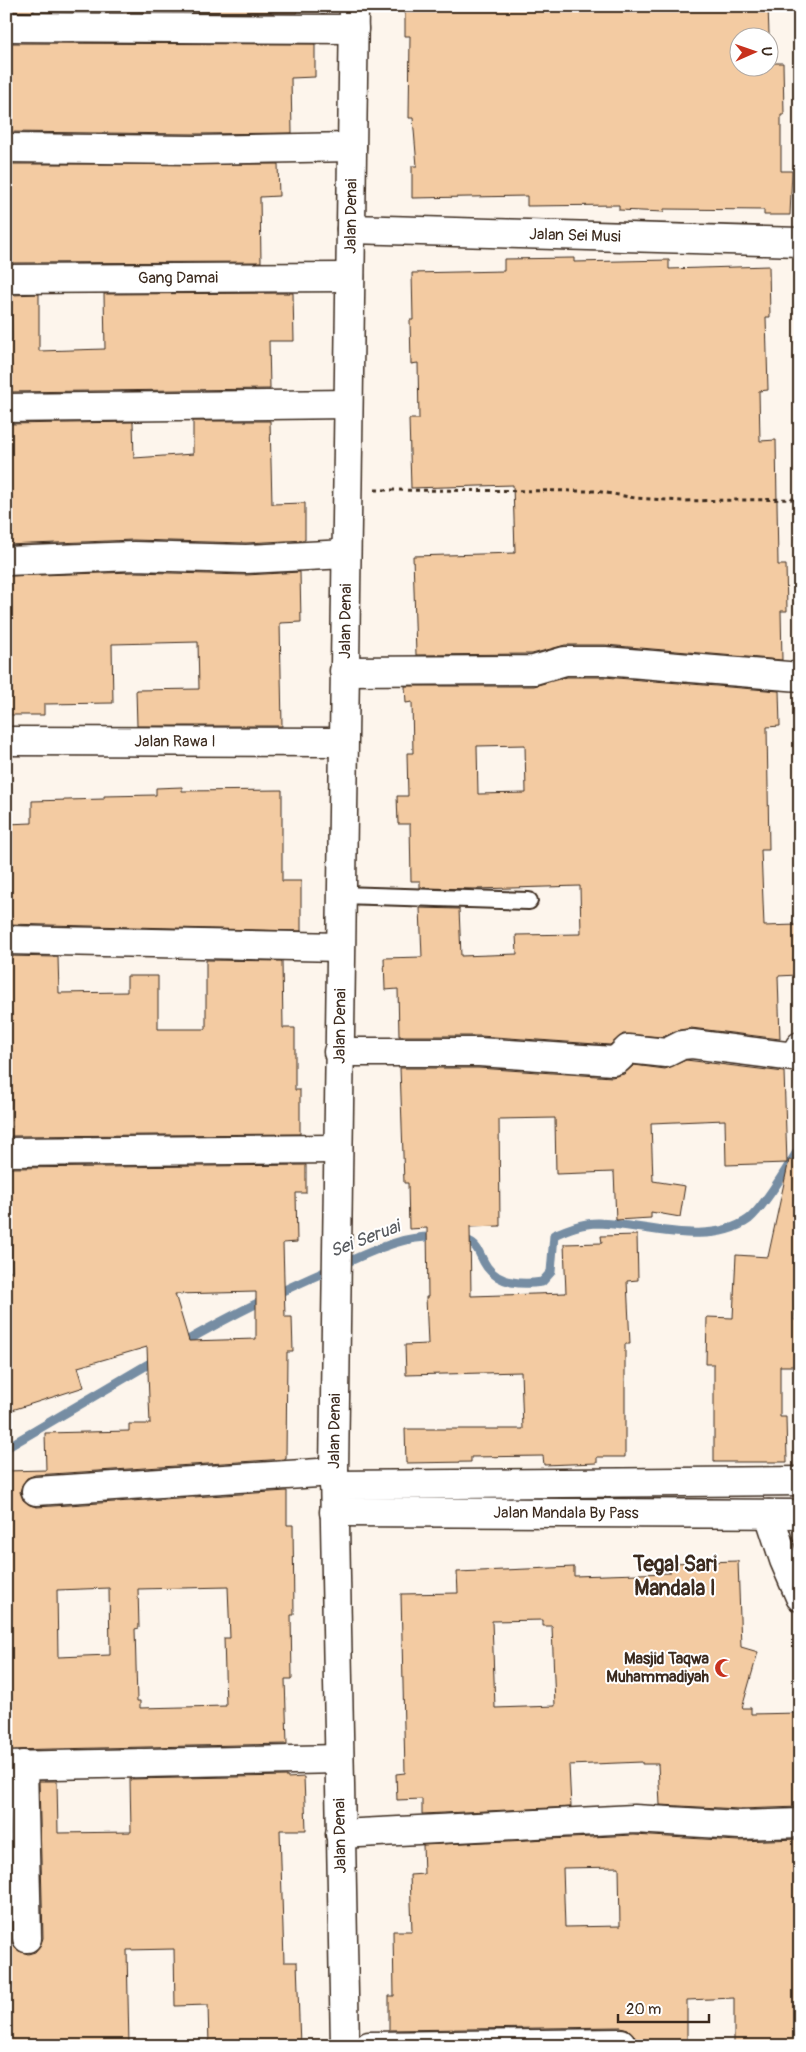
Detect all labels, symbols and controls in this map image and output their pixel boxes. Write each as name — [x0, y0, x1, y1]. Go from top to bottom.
north arrow — [728, 28, 778, 78]
text: U — [758, 47, 775, 56]
street label: Jalan Denai — [341, 178, 362, 254]
street label: Jalan Sei Musi — [529, 224, 621, 247]
street label: Gang Damai — [138, 268, 218, 288]
street label: Jalan Denai — [335, 583, 356, 659]
street label: Jalan Rawa I — [134, 731, 216, 752]
street label: Jalan Denai — [330, 988, 351, 1064]
water label: Sei Seruai — [327, 1214, 406, 1263]
street label: Jalan Denai — [324, 1393, 345, 1469]
street label: Jalan Mandala By Pass — [493, 1503, 639, 1523]
district label: Tegal Sari Mandala I — [632, 1551, 717, 1602]
place label: Masjid Taqwa Muhammadiyah — [606, 1649, 710, 1687]
mosque icon: Masjid Taqwa Muhammadiyah — [713, 1657, 735, 1679]
street label: Jalan Denai — [329, 1798, 351, 1874]
scale bar — [618, 1992, 710, 2024]
text: 20 m — [626, 2000, 661, 2019]

